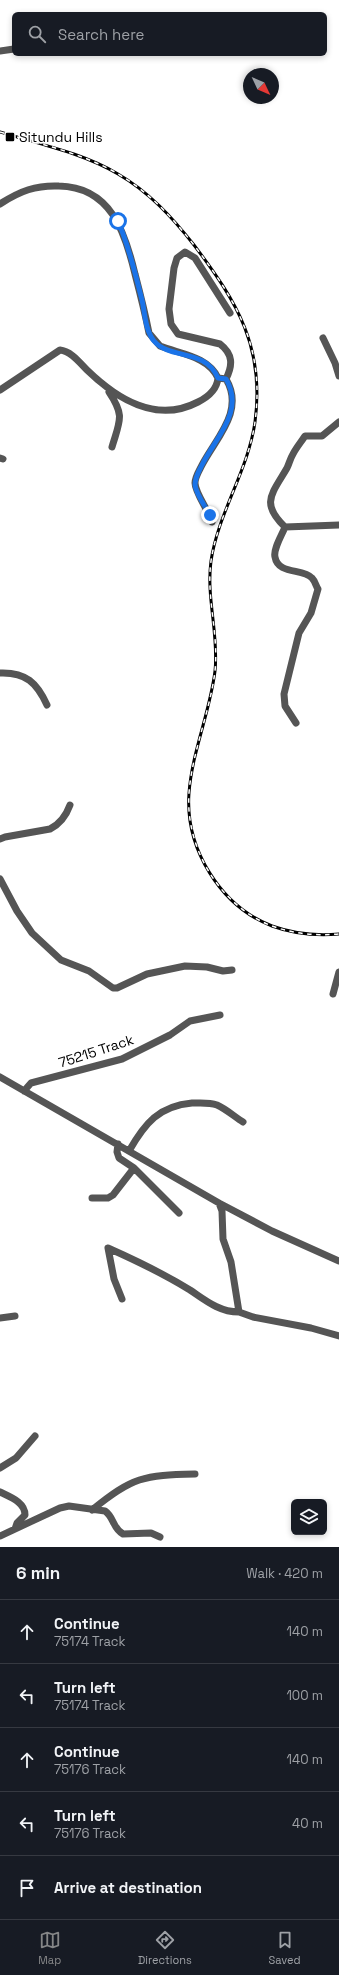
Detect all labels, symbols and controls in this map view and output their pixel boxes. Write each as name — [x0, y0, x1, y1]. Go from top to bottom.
search box — [12, 12, 327, 56]
icon: search — [26, 23, 48, 45]
text: Search here — [58, 25, 144, 44]
north arrow — [243, 68, 279, 104]
place label: Situndu Hills — [19, 128, 103, 146]
marker: Situndu Hills — [4, 131, 16, 143]
route start — [109, 212, 127, 230]
route end — [201, 506, 219, 524]
street label: 75215 Track — [56, 1030, 136, 1072]
map controls — [291, 1499, 327, 1535]
button: layers — [291, 1499, 327, 1535]
text: 6 min — [16, 1562, 60, 1584]
text: Walk · 420 m — [246, 1565, 323, 1582]
text: Continue — [54, 1614, 120, 1633]
icon: ahead — [16, 1621, 38, 1643]
text: 140 m — [287, 1623, 323, 1640]
text: 75174 Track — [54, 1633, 125, 1650]
text: Turn left — [54, 1678, 116, 1697]
icon: left — [16, 1685, 38, 1707]
text: 100 m — [286, 1687, 323, 1704]
text: 75174 Track — [54, 1697, 125, 1714]
text: Continue — [54, 1742, 120, 1761]
icon: ahead — [16, 1749, 38, 1771]
text: 140 m — [287, 1751, 323, 1768]
text: 75176 Track — [54, 1761, 126, 1778]
text: Turn left — [54, 1806, 116, 1825]
icon: left — [16, 1813, 38, 1835]
text: 40 m — [292, 1815, 323, 1832]
text: 75176 Track — [54, 1825, 126, 1842]
icon: arrive — [16, 1877, 38, 1899]
text: Arrive at destination — [54, 1878, 202, 1897]
tab: Map — [38, 1929, 61, 1967]
tab: Directions — [138, 1929, 192, 1967]
tab: Saved — [269, 1929, 301, 1967]

